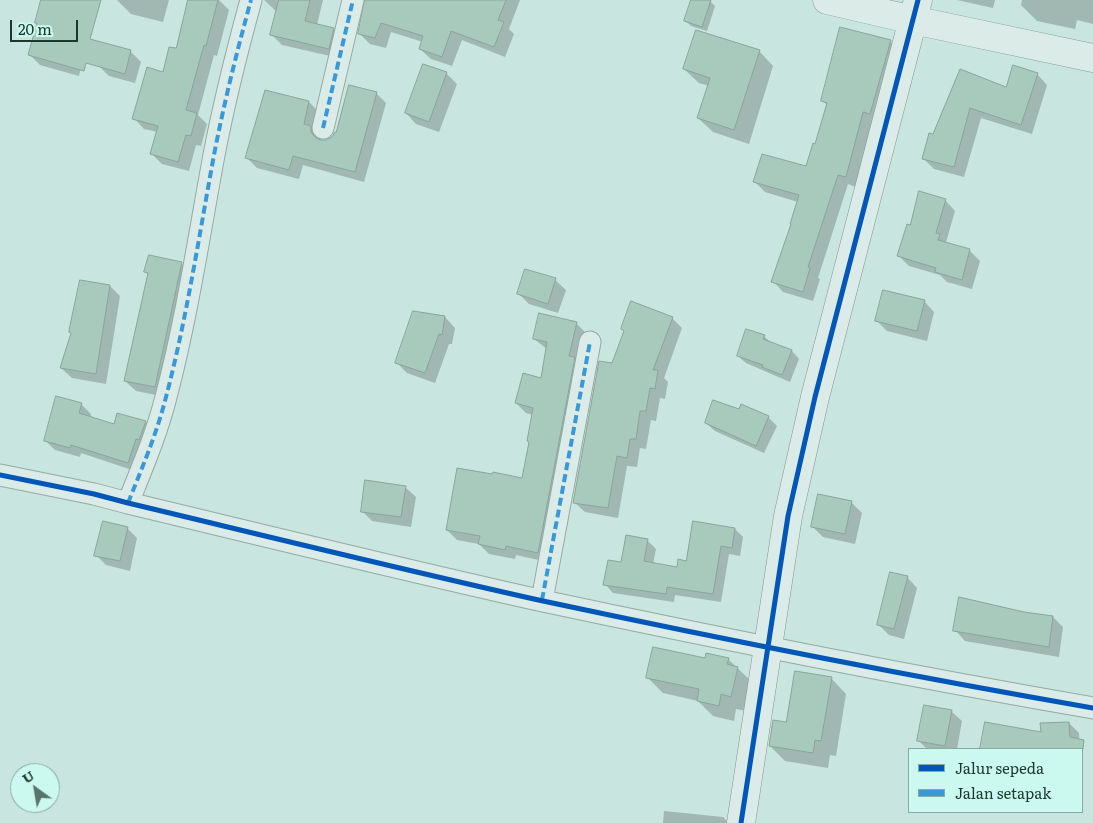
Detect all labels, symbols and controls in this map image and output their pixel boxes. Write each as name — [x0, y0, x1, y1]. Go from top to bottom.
scale bar — [12, 10, 80, 42]
text: 20 m — [18, 17, 52, 40]
legend — [908, 748, 1083, 813]
text: Jalur sepeda — [955, 756, 1044, 779]
north arrow — [10, 763, 60, 813]
text: U — [18, 765, 38, 788]
text: Jalan setapak — [955, 781, 1051, 804]

